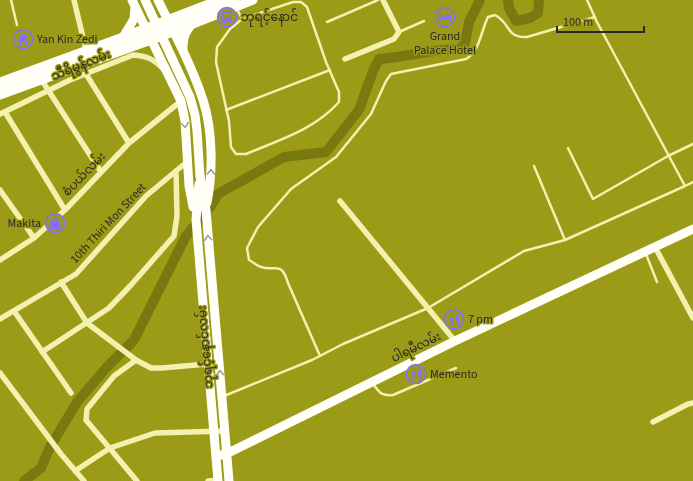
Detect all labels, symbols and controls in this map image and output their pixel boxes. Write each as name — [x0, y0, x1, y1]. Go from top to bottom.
bus stop icon: ဘုရင့်နောင် — [216, 6, 238, 28]
hotel icon: Grand Palace Hotel — [434, 6, 456, 28]
place label: ဘုရင့်နောင် — [241, 8, 298, 27]
scale bar — [557, 8, 644, 34]
text: 100 m — [563, 14, 593, 31]
temple icon: Yan Kin Zedi — [12, 28, 34, 50]
place label: Grand Palace Hotel — [414, 28, 476, 59]
place label: Yan Kin Zedi — [36, 31, 98, 48]
street label: သီရိမွန်လမ်း — [49, 45, 114, 86]
one-way arrow — [180, 122, 189, 128]
street label: စံပယ်လမ်း — [58, 148, 110, 200]
one-way arrow — [207, 169, 216, 175]
street label: 10th Thiri Mon Street — [66, 179, 150, 267]
shop icon: Makita — [44, 212, 66, 234]
place label: Makita — [7, 215, 41, 232]
one-way arrow — [204, 235, 213, 241]
street label: ဘုရင့်နောင်လမ်း — [192, 305, 219, 389]
restaurant icon: 7 pm — [443, 308, 465, 330]
place label: 7 pm — [468, 311, 493, 328]
street label: ပါရမီလမ်း — [388, 327, 444, 368]
restaurant icon: Memento — [405, 363, 427, 385]
place label: Memento — [430, 366, 478, 383]
one-way arrow — [216, 370, 225, 376]

